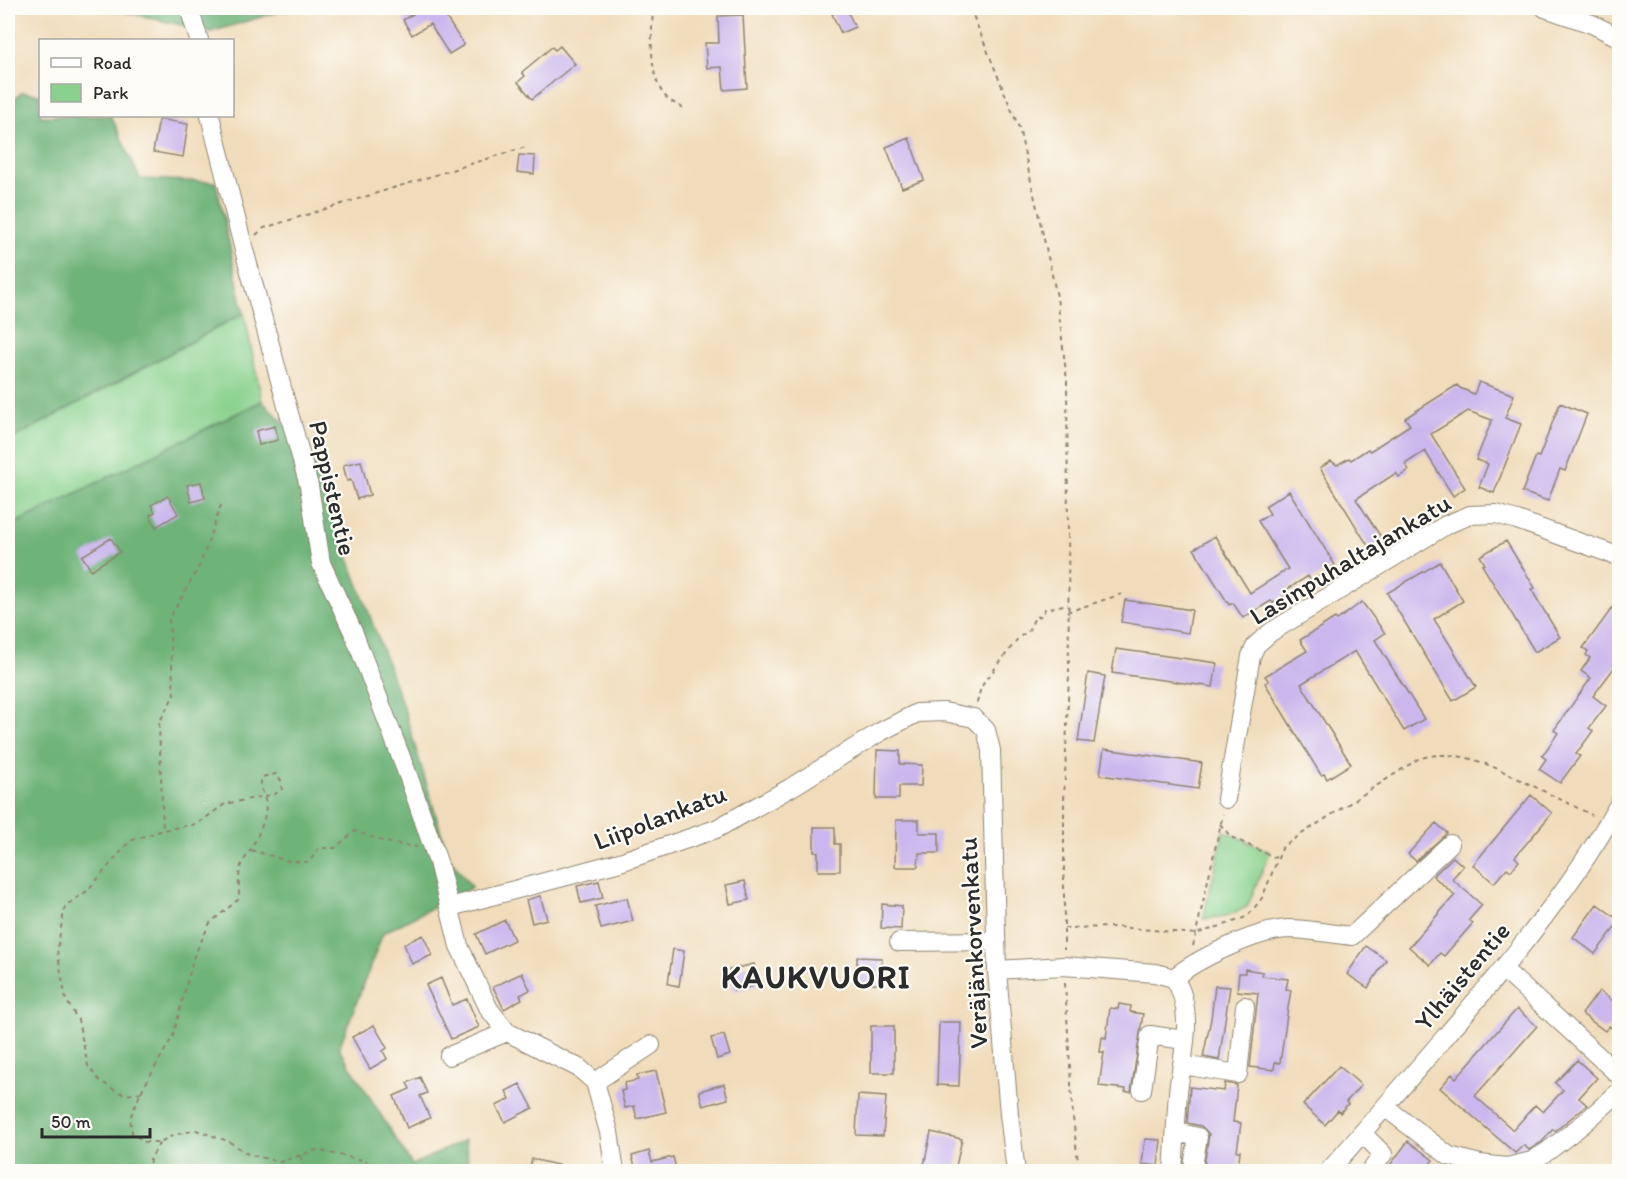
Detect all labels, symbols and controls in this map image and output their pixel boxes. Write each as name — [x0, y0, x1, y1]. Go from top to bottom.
legend — [39, 39, 234, 117]
text: Road — [93, 52, 132, 74]
text: Park — [93, 82, 128, 104]
street label: Pappistentie — [302, 417, 364, 559]
street label: Lasinpuhaltajankatu — [1244, 486, 1456, 632]
street label: Liipolankatu — [589, 777, 731, 857]
street label: Veräjänkorvenkatu — [951, 837, 995, 1049]
street label: Ylhäistentie — [1407, 915, 1517, 1037]
district label: KAUKVUORI — [721, 958, 911, 996]
scale bar — [42, 1101, 150, 1139]
text: 50 m — [51, 1111, 91, 1133]

